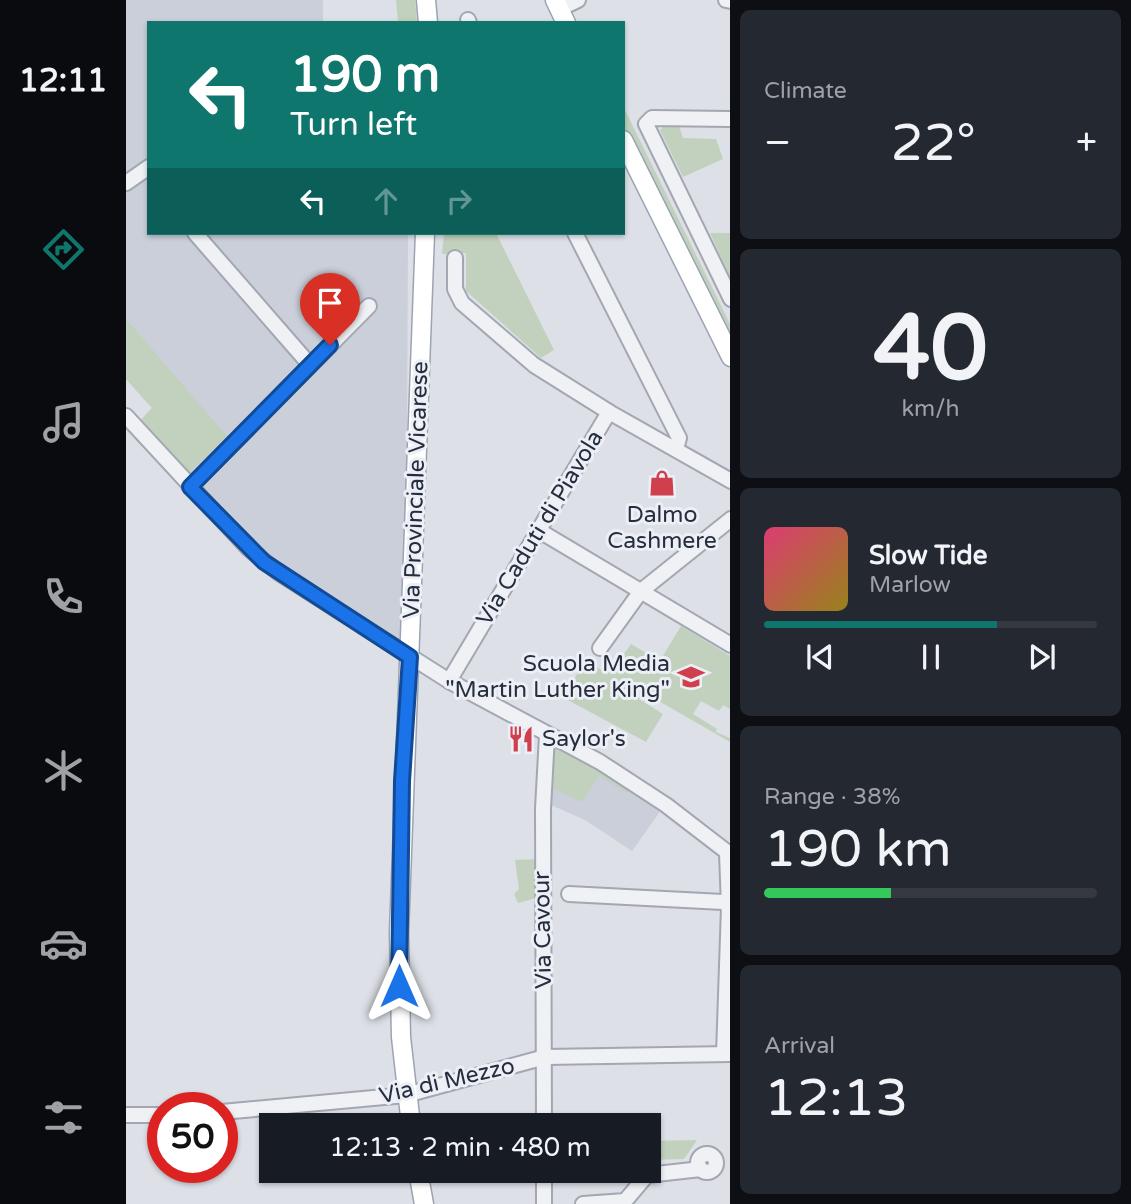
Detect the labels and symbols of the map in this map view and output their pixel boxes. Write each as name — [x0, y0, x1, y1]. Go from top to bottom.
pin — [300, 273, 360, 345]
street label: Via Provinciale Vicarese — [398, 361, 434, 619]
street label: Via Caduti di Piavola — [471, 425, 609, 631]
shop icon: Dalmo Cashmere — [647, 468, 677, 498]
place label: Dalmo Cashmere — [607, 501, 717, 555]
place label: Scuola Media "Martin Luther King" — [445, 650, 670, 704]
school or university icon: Scuola Media "Martin Luther King" — [676, 662, 706, 692]
restaurant icon: Saylor's — [506, 724, 536, 754]
place label: Saylor's — [542, 725, 626, 753]
street label: Via Cavour — [528, 871, 558, 989]
position arrow — [362, 949, 436, 1023]
street label: Via di Mezzo — [376, 1052, 518, 1110]
speed limit sign: 50 — [147, 1092, 238, 1183]

